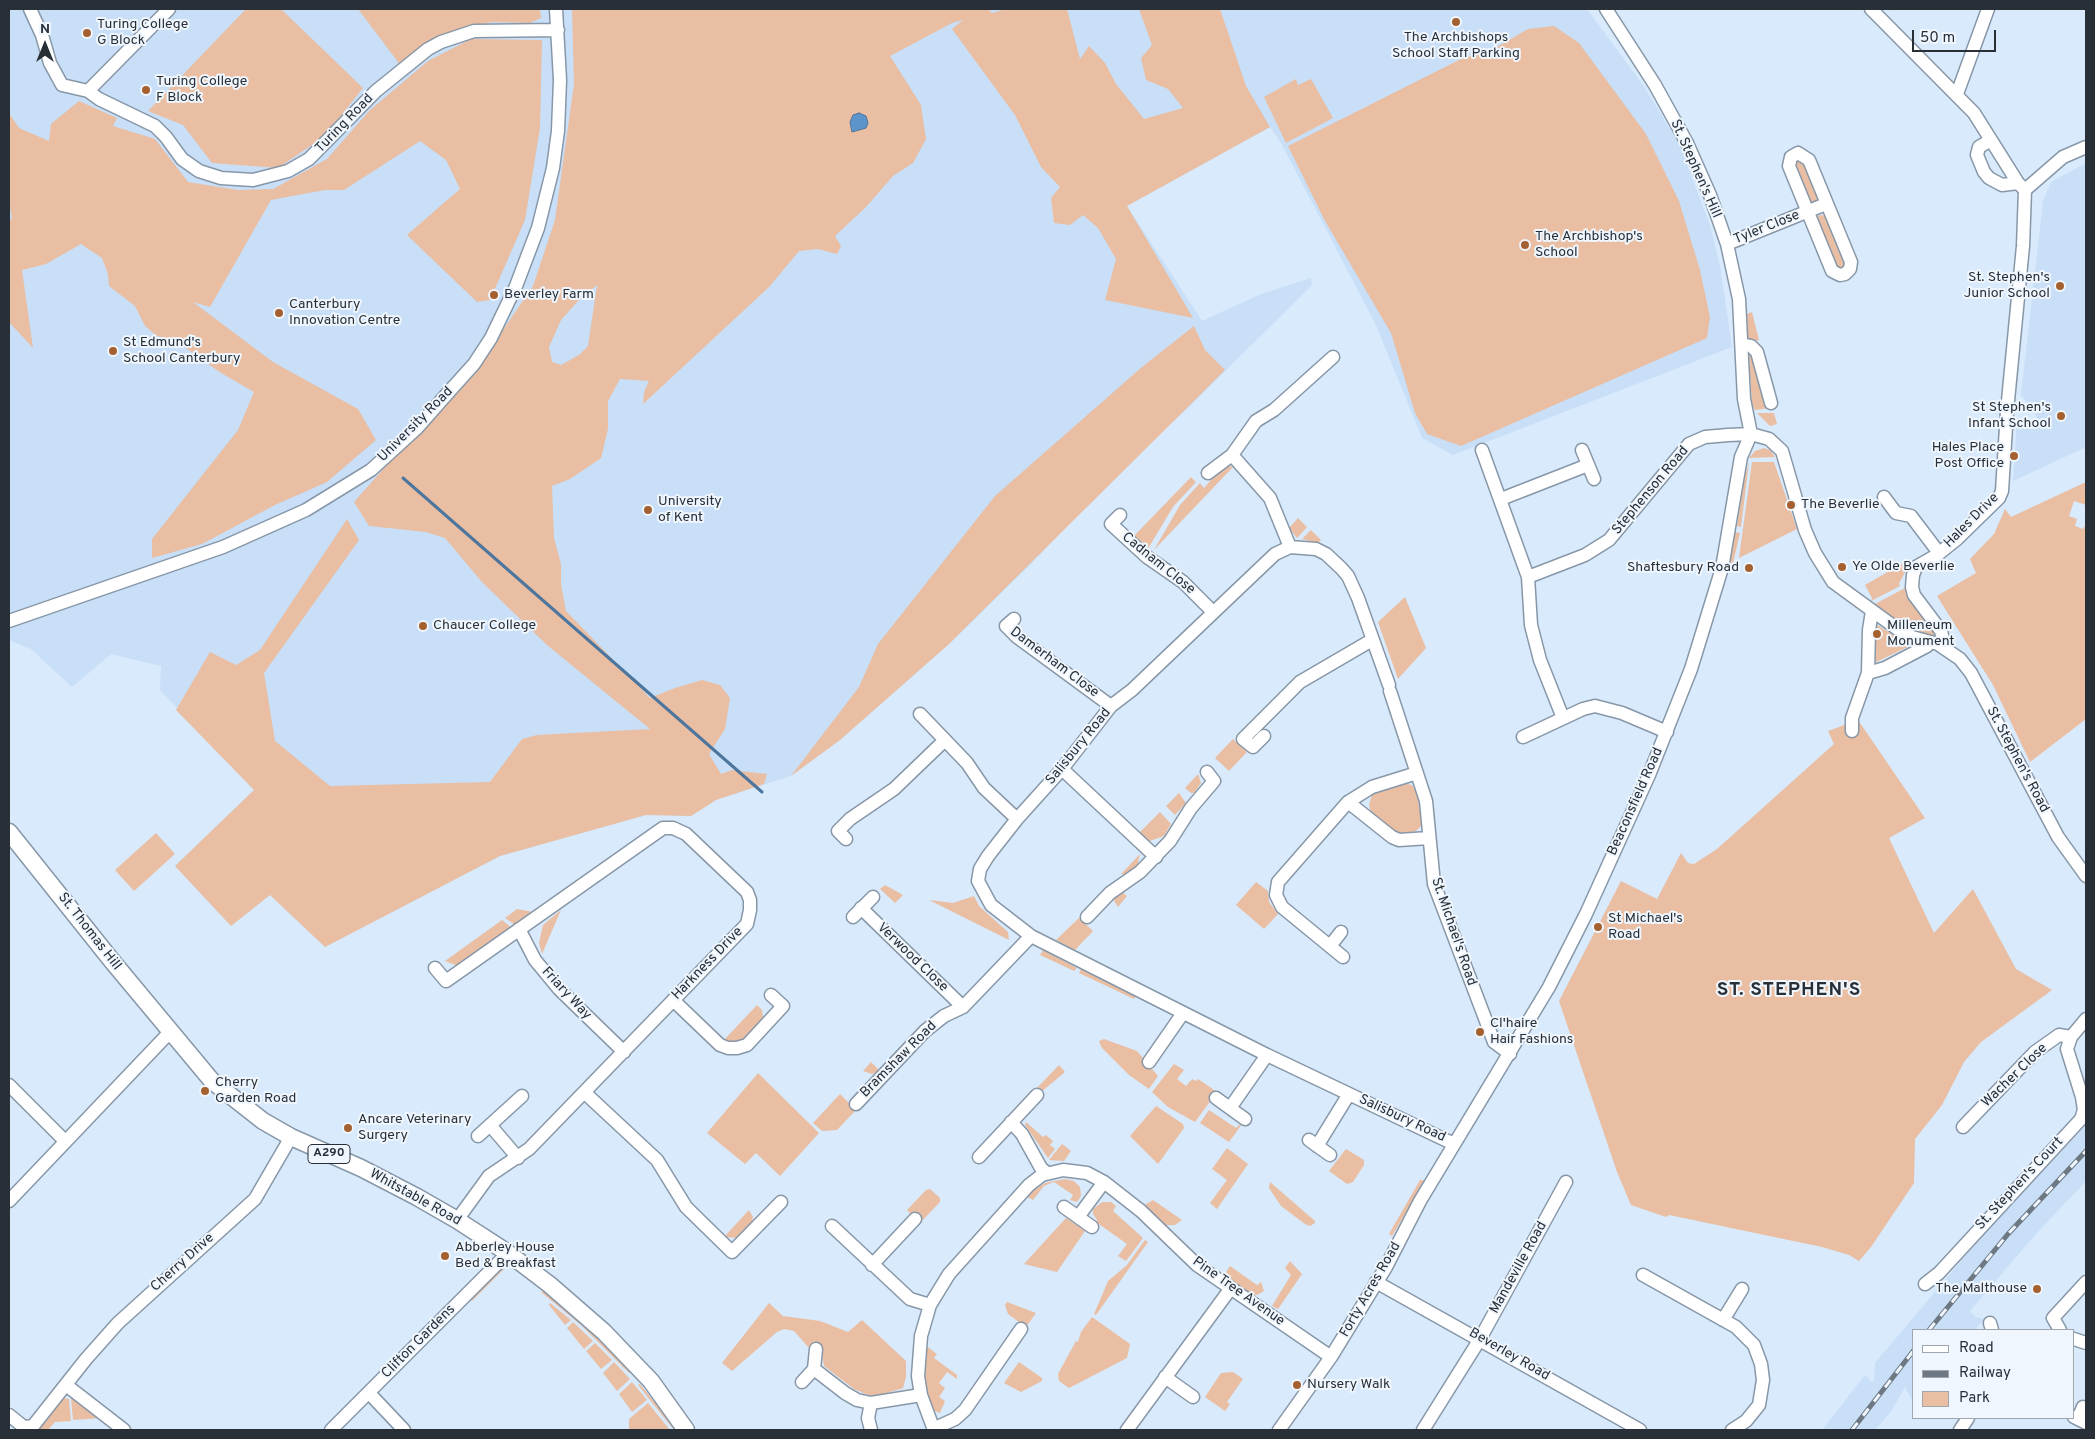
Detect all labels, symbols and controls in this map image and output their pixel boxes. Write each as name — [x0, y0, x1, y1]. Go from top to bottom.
marker: The Archbishops School Staff Parking — [1450, 16, 1462, 28]
place label: Turing College G Block — [97, 17, 188, 49]
north arrow — [20, 20, 70, 70]
scale bar — [1915, 20, 1999, 52]
text: N — [40, 21, 50, 38]
marker: Turing College G Block — [81, 27, 93, 39]
text: 50 m — [1920, 29, 1955, 48]
place label: The Archbishops School Staff Parking — [1392, 30, 1520, 62]
place label: Turing College F Block — [156, 74, 247, 106]
marker: Turing College F Block — [140, 84, 152, 96]
street label: Turing Road — [312, 91, 378, 157]
street label: St. Stephen's Hill — [1666, 117, 1724, 221]
street label: Tyler Close — [1732, 207, 1802, 249]
place label: The Archbishop's School — [1535, 229, 1643, 262]
marker: The Archbishop's School — [1519, 239, 1531, 251]
place label: St. Stephen's Junior School — [1964, 270, 2050, 302]
marker: St. Stephen's Junior School — [2054, 280, 2066, 292]
place label: Beverley Farm — [504, 287, 594, 303]
marker: Beverley Farm — [488, 289, 500, 301]
place label: Canterbury Innovation Centre — [289, 297, 400, 330]
marker: Canterbury Innovation Centre — [273, 307, 285, 319]
place label: St Edmund's School Canterbury — [123, 335, 240, 368]
marker: St Edmund's School Canterbury — [107, 345, 119, 357]
street label: University Road — [375, 384, 457, 466]
place label: St Stephen's Infant School — [1968, 400, 2051, 432]
marker: St Stephen's Infant School — [2055, 410, 2067, 422]
place label: Hales Place Post Office — [1932, 440, 2004, 472]
street label: Stephenson Road — [1609, 443, 1693, 539]
marker: Hales Place Post Office — [2008, 450, 2020, 462]
street label: Hales Drive — [1941, 490, 2003, 552]
place label: University of Kent — [658, 494, 722, 526]
place label: The Beverlie — [1801, 497, 1880, 513]
marker: The Beverlie — [1785, 499, 1797, 511]
marker: University of Kent — [642, 504, 654, 516]
street label: Cadnam Close — [1118, 529, 1198, 599]
place label: Ye Olde Beverlie — [1852, 559, 1955, 575]
place label: Shaftesbury Road — [1627, 560, 1739, 576]
marker: Ye Olde Beverlie — [1836, 561, 1848, 573]
marker: Shaftesbury Road — [1743, 562, 1755, 574]
place label: Chaucer College — [433, 618, 536, 634]
place label: Milleneum Monument — [1887, 618, 1955, 650]
marker: Chaucer College — [417, 620, 429, 632]
street label: Damerham Close — [1006, 624, 1102, 702]
marker: Milleneum Monument — [1871, 628, 1883, 640]
street label: St. Stephen's Road — [1982, 704, 2052, 816]
street label: Salisbury Road — [1043, 705, 1115, 789]
street label: Beaconsfield Road — [1605, 745, 1667, 859]
street label: St. Michael's Road — [1427, 876, 1479, 988]
street label: St. Thomas Hill — [54, 890, 124, 974]
place label: St Michael's Road — [1608, 911, 1683, 944]
street label: Verwood Close — [873, 920, 951, 996]
marker: St Michael's Road — [1592, 921, 1604, 933]
street label: Harkness Drive — [669, 924, 747, 1004]
street label: Friary Way — [537, 964, 595, 1024]
district label: ST. STEPHEN'S — [1715, 980, 1863, 1002]
place label: Cl'haire Hair Fashions — [1490, 1016, 1573, 1048]
street label: Bramshaw Road — [857, 1018, 941, 1102]
marker: Cl'haire Hair Fashions — [1474, 1026, 1486, 1038]
street label: Wacher Close — [1979, 1040, 2051, 1112]
place label: Cherry Garden Road — [215, 1075, 296, 1108]
marker: Cherry Garden Road — [199, 1085, 211, 1097]
street label: Salisbury Road — [1356, 1092, 1448, 1146]
place label: Ancare Veterinary Surgery — [358, 1112, 471, 1144]
marker: Ancare Veterinary Surgery — [342, 1122, 354, 1134]
street label: St. Stephen's Court — [1973, 1134, 2067, 1234]
road number: A290 — [308, 1144, 350, 1164]
street label: Whitstable Road — [366, 1166, 464, 1230]
street label: Mandeville Road — [1487, 1219, 1551, 1317]
street label: Cherry Drive — [148, 1230, 218, 1296]
street label: Forty Acres Road — [1337, 1239, 1405, 1341]
place label: Abberley House Bed & Breakfast — [455, 1240, 556, 1272]
marker: Abberley House Bed & Breakfast — [439, 1250, 451, 1262]
street label: Pine Tree Avenue — [1189, 1254, 1287, 1330]
place label: The Malthouse — [1935, 1281, 2027, 1297]
marker: The Malthouse — [2031, 1283, 2043, 1295]
street label: Clifton Gardens — [379, 1302, 459, 1382]
street label: Beverley Road — [1466, 1325, 1552, 1385]
legend — [1912, 1329, 2075, 1419]
text: Road — [1959, 1339, 1994, 1358]
text: Railway — [1959, 1364, 2011, 1383]
place label: Nursery Walk — [1307, 1377, 1390, 1393]
marker: Nursery Walk — [1291, 1379, 1303, 1391]
text: Park — [1959, 1389, 1990, 1408]

